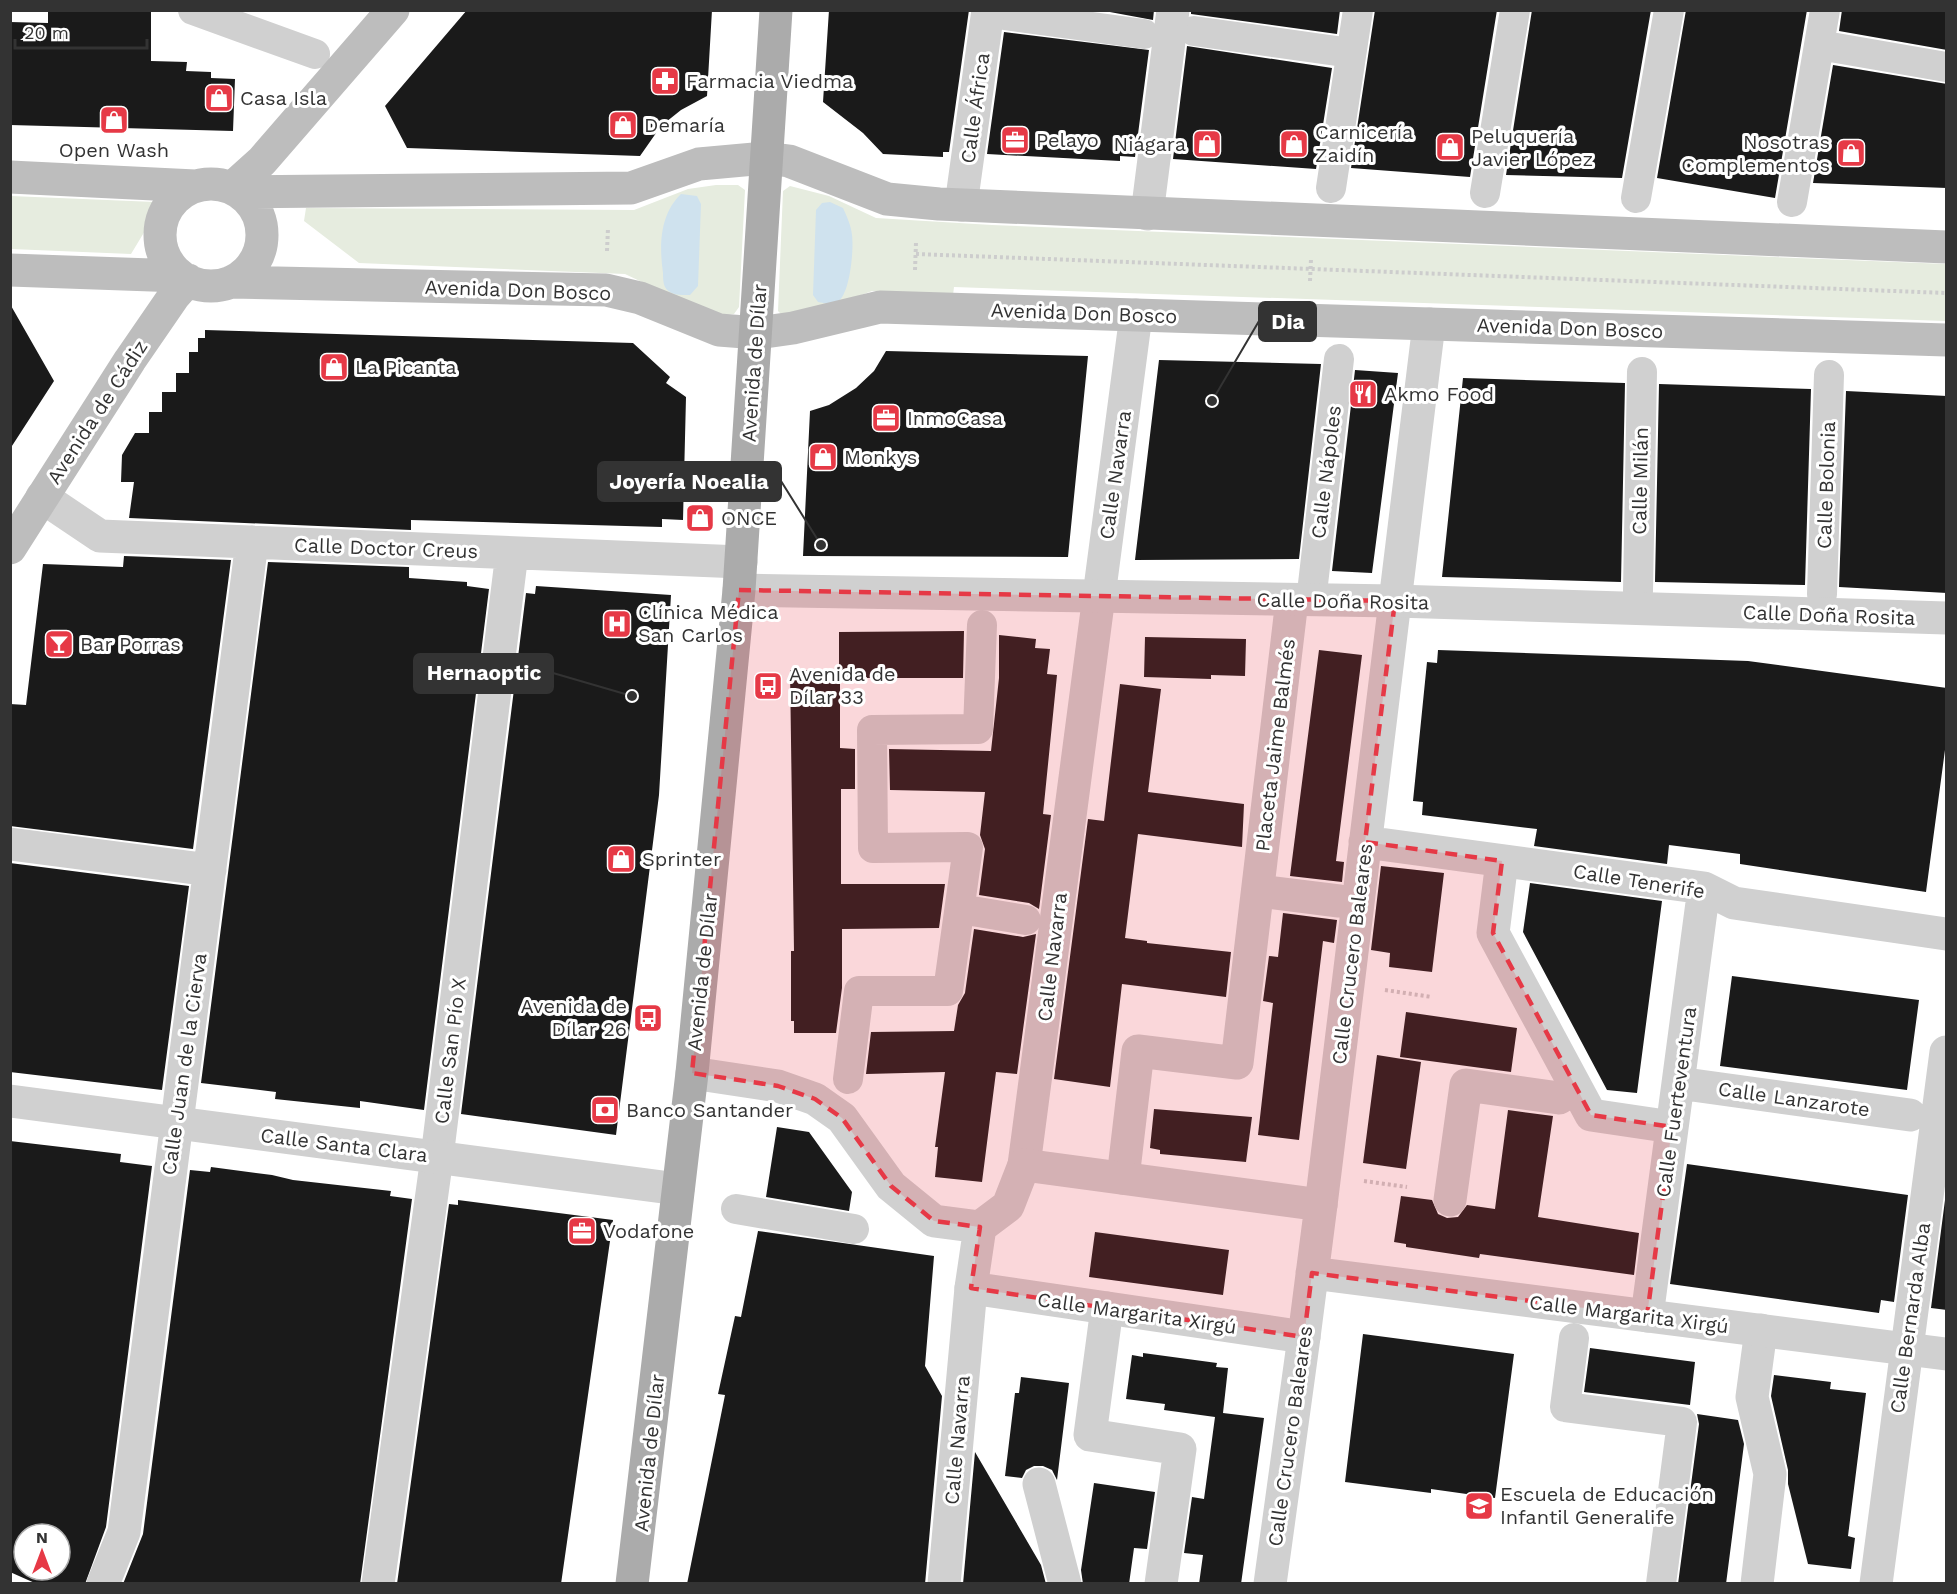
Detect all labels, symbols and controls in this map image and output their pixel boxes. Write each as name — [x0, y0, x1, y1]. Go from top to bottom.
scale bar — [15, 12, 147, 50]
text: 20 m — [24, 22, 69, 43]
street label: Calle África — [955, 51, 995, 165]
pharmacy icon: Farmacia Viedma — [649, 65, 681, 97]
place label: Farmacia Viedma — [686, 69, 853, 93]
shop icon: Casa Isla — [203, 82, 235, 114]
place label: Casa Isla — [240, 86, 327, 110]
shop icon: Open Wash — [98, 104, 130, 136]
shop icon: Demaría — [607, 109, 639, 141]
place label: Demaría — [644, 113, 725, 137]
place label: Carnicería Zaidín — [1315, 120, 1413, 167]
office icon: Pelayo — [999, 124, 1031, 156]
place label: Peluquería Javier López — [1471, 124, 1593, 171]
place label: Pelayo — [1036, 128, 1099, 152]
shop icon: Niágara — [1191, 128, 1223, 160]
shop icon: Carnicería Zaidín — [1278, 128, 1310, 160]
place label: Nosotras Complementos — [1681, 130, 1830, 177]
shop icon: Peluquería Javier López — [1434, 131, 1466, 163]
place label: Niágara — [1114, 132, 1186, 156]
shop icon: Nosotras Complementos — [1835, 137, 1867, 169]
place label: Open Wash — [59, 138, 169, 162]
street label: Avenida Don Bosco — [424, 275, 612, 305]
street label: Avenida de Dílar — [736, 283, 772, 443]
street label: Avenida Don Bosco — [990, 298, 1178, 328]
callout: Dia — [1259, 302, 1316, 341]
text: Dia — [1271, 309, 1305, 334]
street label: Avenida Don Bosco — [1476, 313, 1664, 343]
street label: Avenida de Cádiz — [41, 335, 153, 489]
shop icon: La Picanta — [318, 351, 350, 383]
place label: La Picanta — [355, 355, 457, 379]
restaurant icon: Akmo Food — [1347, 378, 1379, 410]
place label: Akmo Food — [1384, 382, 1494, 406]
office icon: InmoCasa — [870, 402, 902, 434]
street label: Calle Nápoles — [1306, 404, 1346, 540]
place label: InmoCasa — [907, 406, 1003, 430]
street label: Calle Navarra — [1094, 409, 1136, 541]
street label: Calle Bolonia — [1812, 421, 1840, 549]
street label: Calle Milán — [1627, 427, 1653, 535]
shop icon: Monkys — [807, 441, 839, 473]
place label: Monkys — [844, 445, 917, 469]
callout: Joyería Noealia — [598, 462, 781, 501]
text: Joyería Noealia — [609, 469, 770, 494]
shop icon: ONCE — [684, 502, 716, 534]
place label: ONCE — [721, 506, 777, 530]
street label: Calle Doctor Creus — [294, 533, 478, 563]
street label: Calle Doña Rosita — [1256, 587, 1430, 615]
place label: Clínica Médica San Carlos — [638, 600, 779, 647]
street label: Calle Doña Rosita — [1742, 600, 1916, 630]
hospital icon: Clínica Médica San Carlos — [601, 608, 633, 640]
bar icon: Bar Porras — [43, 628, 75, 660]
place label: Bar Porras — [80, 632, 181, 656]
street label: Placeta Jaime Balmés — [1250, 637, 1300, 853]
callout: Hernaoptic — [414, 654, 553, 693]
text: Hernaoptic — [427, 660, 541, 685]
place label: Avenida de Dílar 33 — [789, 662, 895, 709]
bus stop icon: Avenida de Dílar 33 — [752, 670, 784, 702]
street label: Calle Crucero Baleares — [1327, 842, 1377, 1066]
shop icon: Sprinter — [605, 843, 637, 875]
place label: Sprinter — [642, 847, 721, 871]
street label: Calle Tenerife — [1571, 859, 1707, 903]
street label: Calle Navarra — [1032, 891, 1072, 1023]
street label: Avenida de Dílar — [682, 892, 722, 1052]
street label: Calle Juan de la Cierva — [157, 951, 211, 1177]
street label: Calle San Pío X — [429, 977, 471, 1125]
place label: Avenida de Dílar 26 — [521, 994, 627, 1041]
bus stop icon: Avenida de Dílar 26 — [632, 1002, 664, 1034]
street label: Calle Fuerteventura — [1651, 1005, 1701, 1199]
street label: Calle Lanzarote — [1717, 1076, 1871, 1122]
bank icon: Banco Santander — [589, 1094, 621, 1126]
place label: Banco Santander — [626, 1098, 793, 1122]
street label: Calle Santa Clara — [259, 1123, 429, 1167]
office icon: Vodafone — [566, 1215, 598, 1247]
place label: Vodafone — [603, 1219, 694, 1243]
street label: Calle Bernarda Alba — [1885, 1221, 1935, 1415]
street label: Calle Margarita Xirgú — [1036, 1287, 1238, 1339]
street label: Calle Margarita Xirgú — [1528, 1290, 1730, 1338]
street label: Calle Crucero Baleares — [1263, 1324, 1317, 1548]
street label: Avenida de Dílar — [629, 1373, 669, 1533]
street label: Calle Navarra — [939, 1374, 975, 1506]
place label: Escuela de Educación Infantil Generalife — [1500, 1482, 1714, 1529]
school or university icon: Escuela de Educación Infantil Generalife — [1463, 1490, 1495, 1522]
north arrow — [12, 1522, 72, 1582]
text: N — [36, 1528, 48, 1547]

